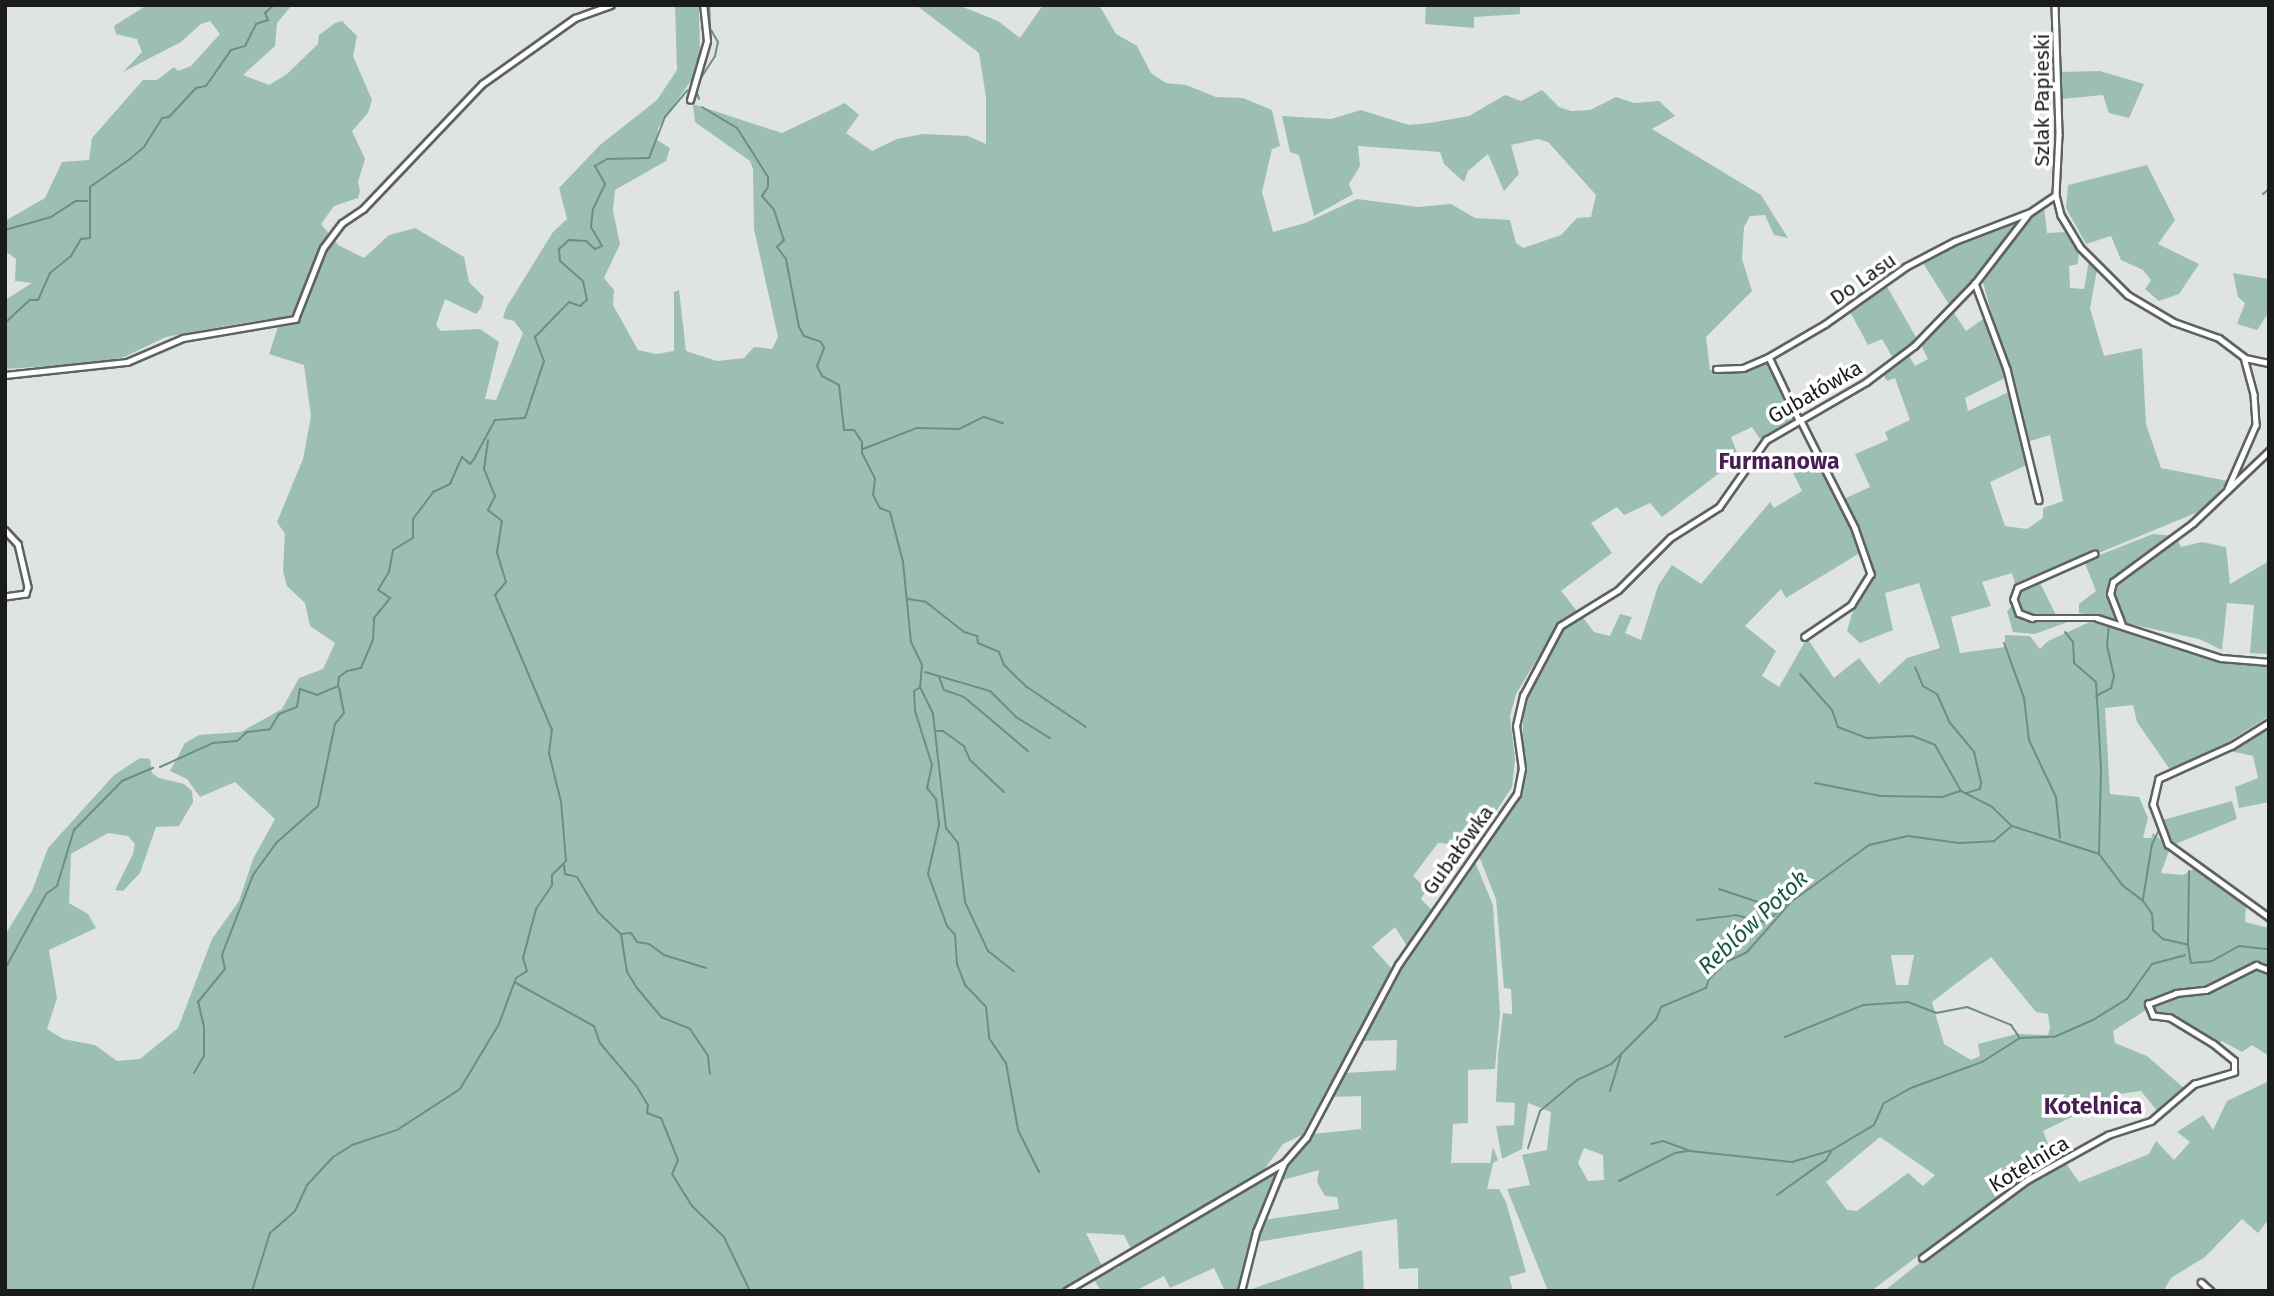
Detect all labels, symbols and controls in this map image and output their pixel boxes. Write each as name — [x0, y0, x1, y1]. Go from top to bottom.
street label: Szlak Papieski — [2029, 34, 2055, 166]
street label: Do Lasu — [1825, 247, 1901, 311]
street label: Gubałówka — [1763, 355, 1867, 429]
district label: Furmanowa — [1718, 447, 1840, 475]
street label: Gubałówka — [1417, 800, 1499, 900]
water label: Reblów Potok — [1692, 864, 1814, 980]
district label: Kotelnica — [2044, 1092, 2142, 1120]
street label: Kotelnica — [1985, 1130, 2073, 1198]

